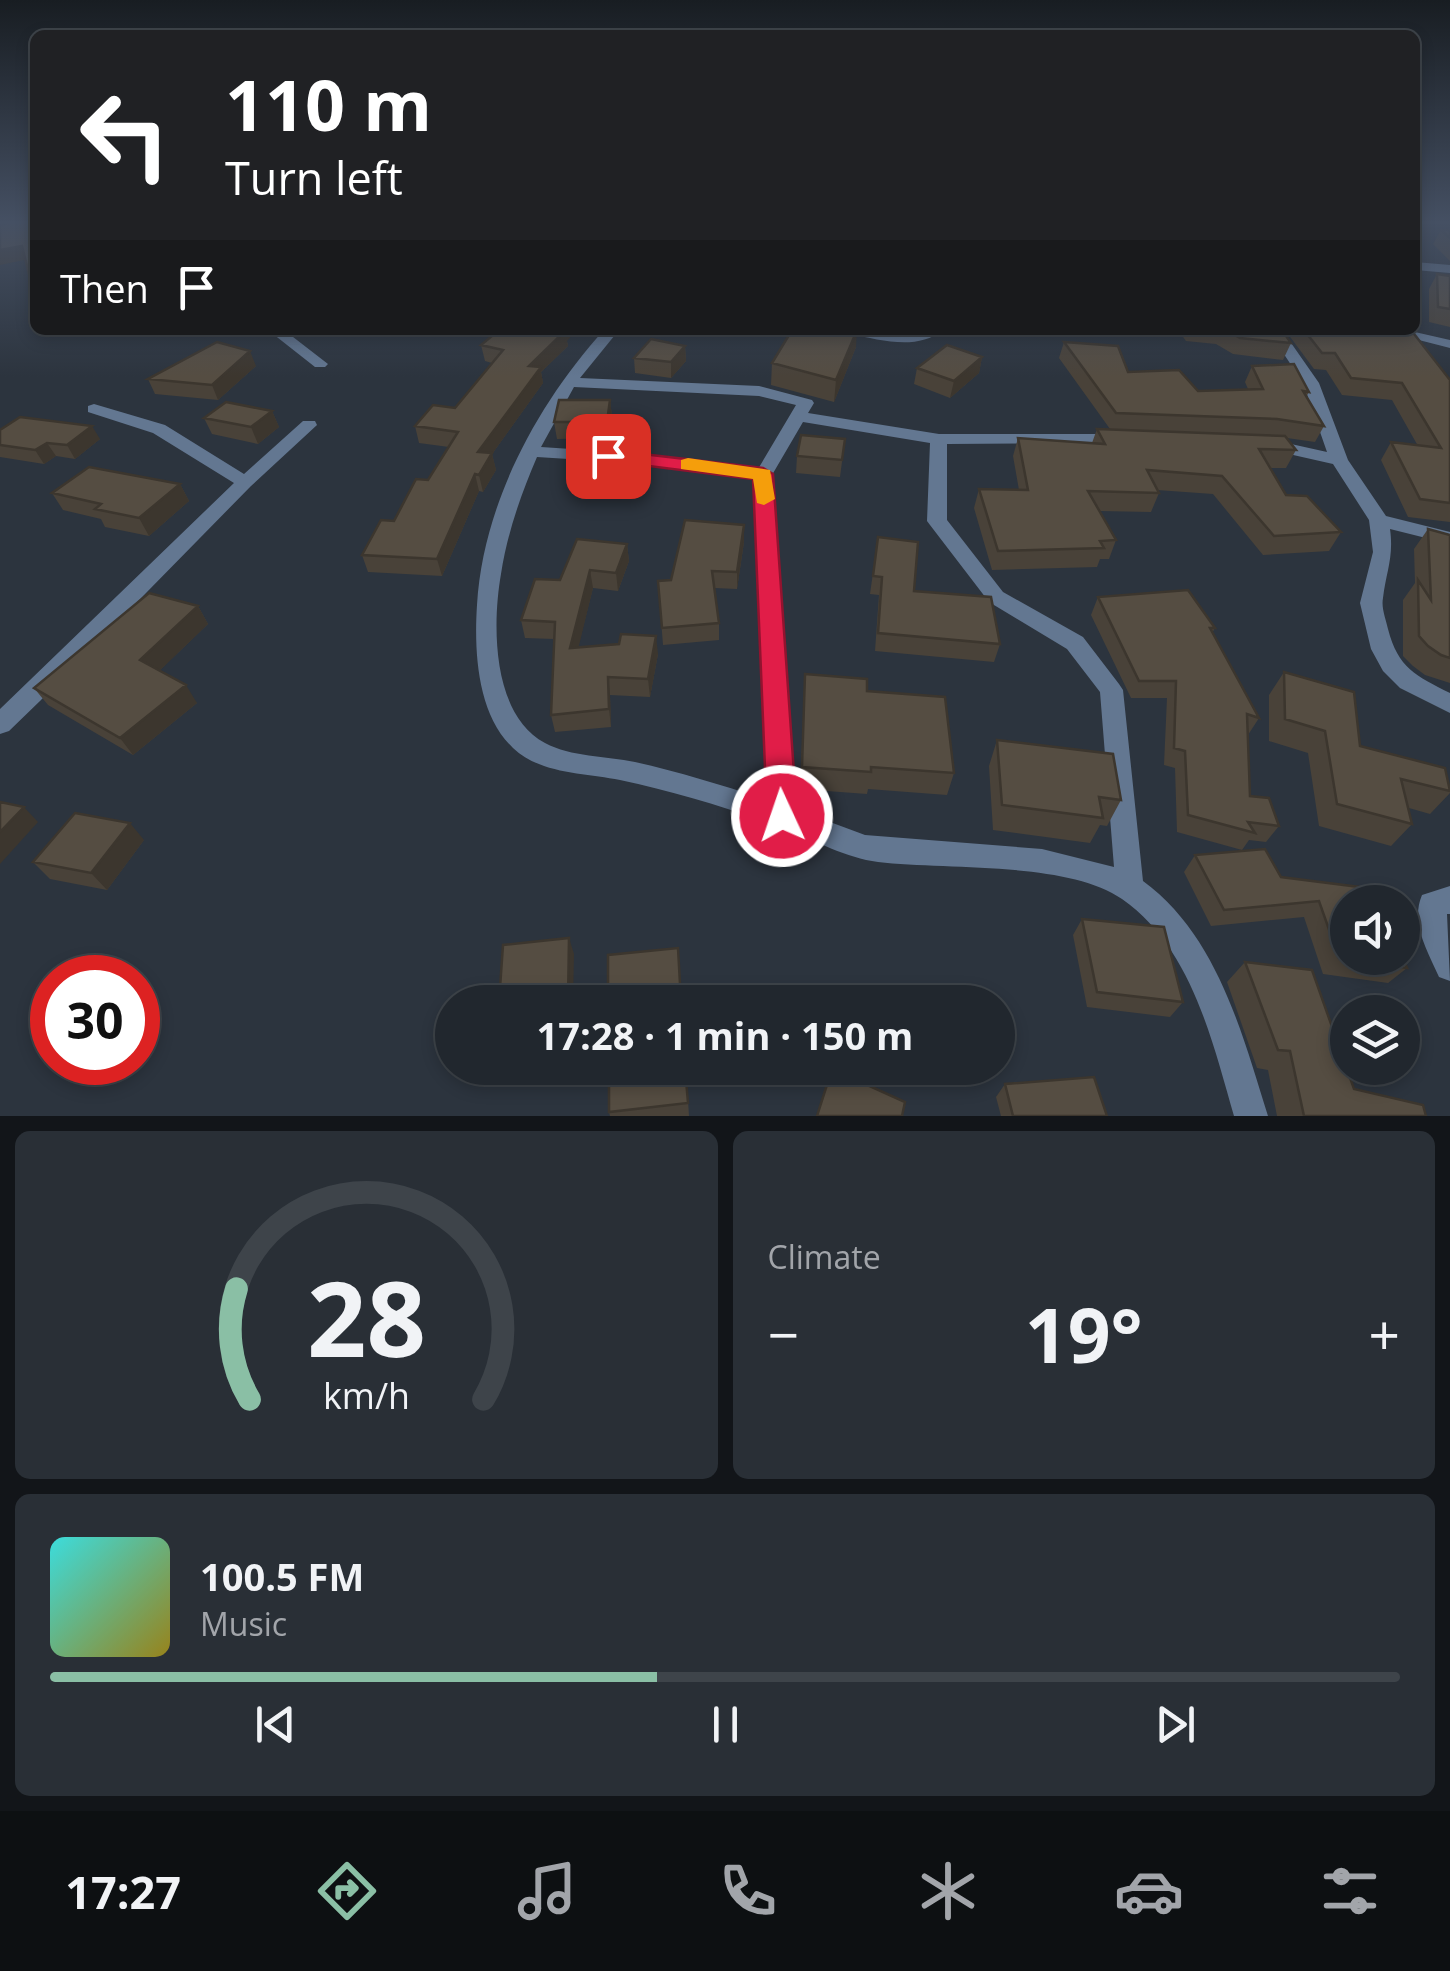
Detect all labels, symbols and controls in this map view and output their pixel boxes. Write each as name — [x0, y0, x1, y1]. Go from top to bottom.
text: 110 m — [225, 56, 432, 152]
icon: left — [60, 70, 190, 200]
text: Turn left — [225, 147, 403, 208]
icon: arrive — [169, 260, 224, 315]
text: Then — [60, 262, 149, 314]
pin — [566, 414, 651, 499]
icon: arrive — [581, 429, 636, 484]
position arrow — [730, 764, 834, 868]
map controls — [1330, 885, 1420, 1085]
button: sound — [1330, 885, 1420, 975]
speed limit sign: 30 — [30, 955, 160, 1085]
button: layers — [1330, 995, 1420, 1085]
text: 17:28 · 1 min · 150 m — [537, 1009, 913, 1061]
text: Climate — [768, 1235, 881, 1278]
text: 28 — [307, 1246, 426, 1387]
text: 19° — [1025, 1283, 1143, 1385]
text: − — [768, 1296, 799, 1371]
text: + — [1369, 1296, 1400, 1371]
text: km/h — [323, 1371, 410, 1419]
text: 100.5 FM — [200, 1550, 364, 1602]
text: Music — [200, 1602, 287, 1645]
icon: previous — [248, 1697, 303, 1752]
icon: pause — [698, 1697, 753, 1752]
icon: next — [1148, 1697, 1203, 1752]
icon: directions — [312, 1856, 382, 1926]
icon: music — [512, 1856, 582, 1926]
icon: phone — [713, 1856, 783, 1926]
icon: climate — [913, 1856, 983, 1926]
icon: car — [1114, 1856, 1184, 1926]
icon: filters — [1315, 1856, 1385, 1926]
text: 17:27 — [65, 1861, 181, 1922]

